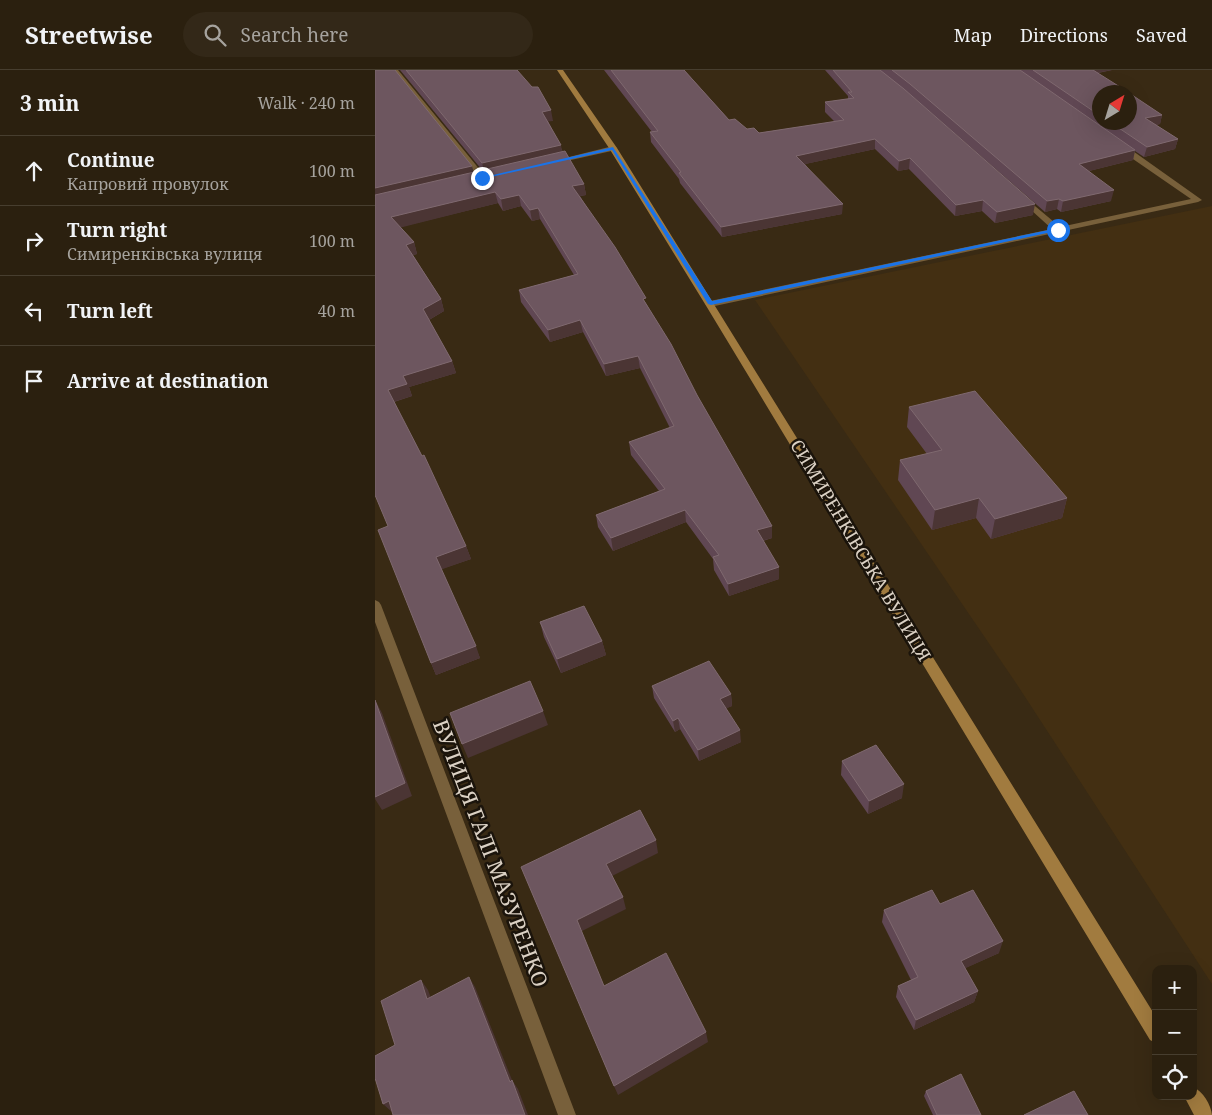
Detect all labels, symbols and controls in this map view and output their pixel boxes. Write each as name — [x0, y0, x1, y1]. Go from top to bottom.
search box — [183, 12, 533, 57]
text: Streetwise — [25, 18, 153, 51]
icon: search — [201, 21, 229, 49]
text: Search here — [241, 22, 348, 48]
text: Map — [954, 23, 992, 47]
text: Directions — [1020, 23, 1108, 47]
text: Saved — [1136, 23, 1187, 47]
north arrow — [1092, 85, 1137, 130]
text: 3 min — [20, 89, 79, 117]
text: Walk · 240 m — [258, 92, 355, 114]
text: Continue — [67, 147, 155, 173]
icon: ahead — [20, 157, 48, 185]
text: 100 m — [309, 160, 355, 182]
route end — [471, 167, 494, 190]
text: Капровий провулок — [67, 173, 228, 195]
text: Turn right — [67, 217, 167, 243]
route start — [1047, 219, 1070, 242]
icon: right — [20, 227, 48, 255]
text: 100 m — [309, 230, 355, 252]
text: Симиренківська вулиця — [67, 243, 262, 265]
icon: left — [20, 297, 48, 325]
text: Turn left — [67, 298, 153, 324]
text: 40 m — [318, 300, 355, 322]
icon: arrive — [20, 367, 48, 395]
text: Arrive at destination — [67, 368, 269, 394]
street label: СИМИРЕНКІВСЬКА ВУЛИЦЯ — [785, 435, 937, 665]
street label: ВУЛИЦЯ ГАЛІ МАЗУРЕНКО — [427, 715, 555, 991]
map controls — [1152, 965, 1197, 1100]
button: + — [1152, 965, 1197, 1010]
button: − — [1152, 1010, 1197, 1055]
button: locate — [1152, 1055, 1197, 1100]

